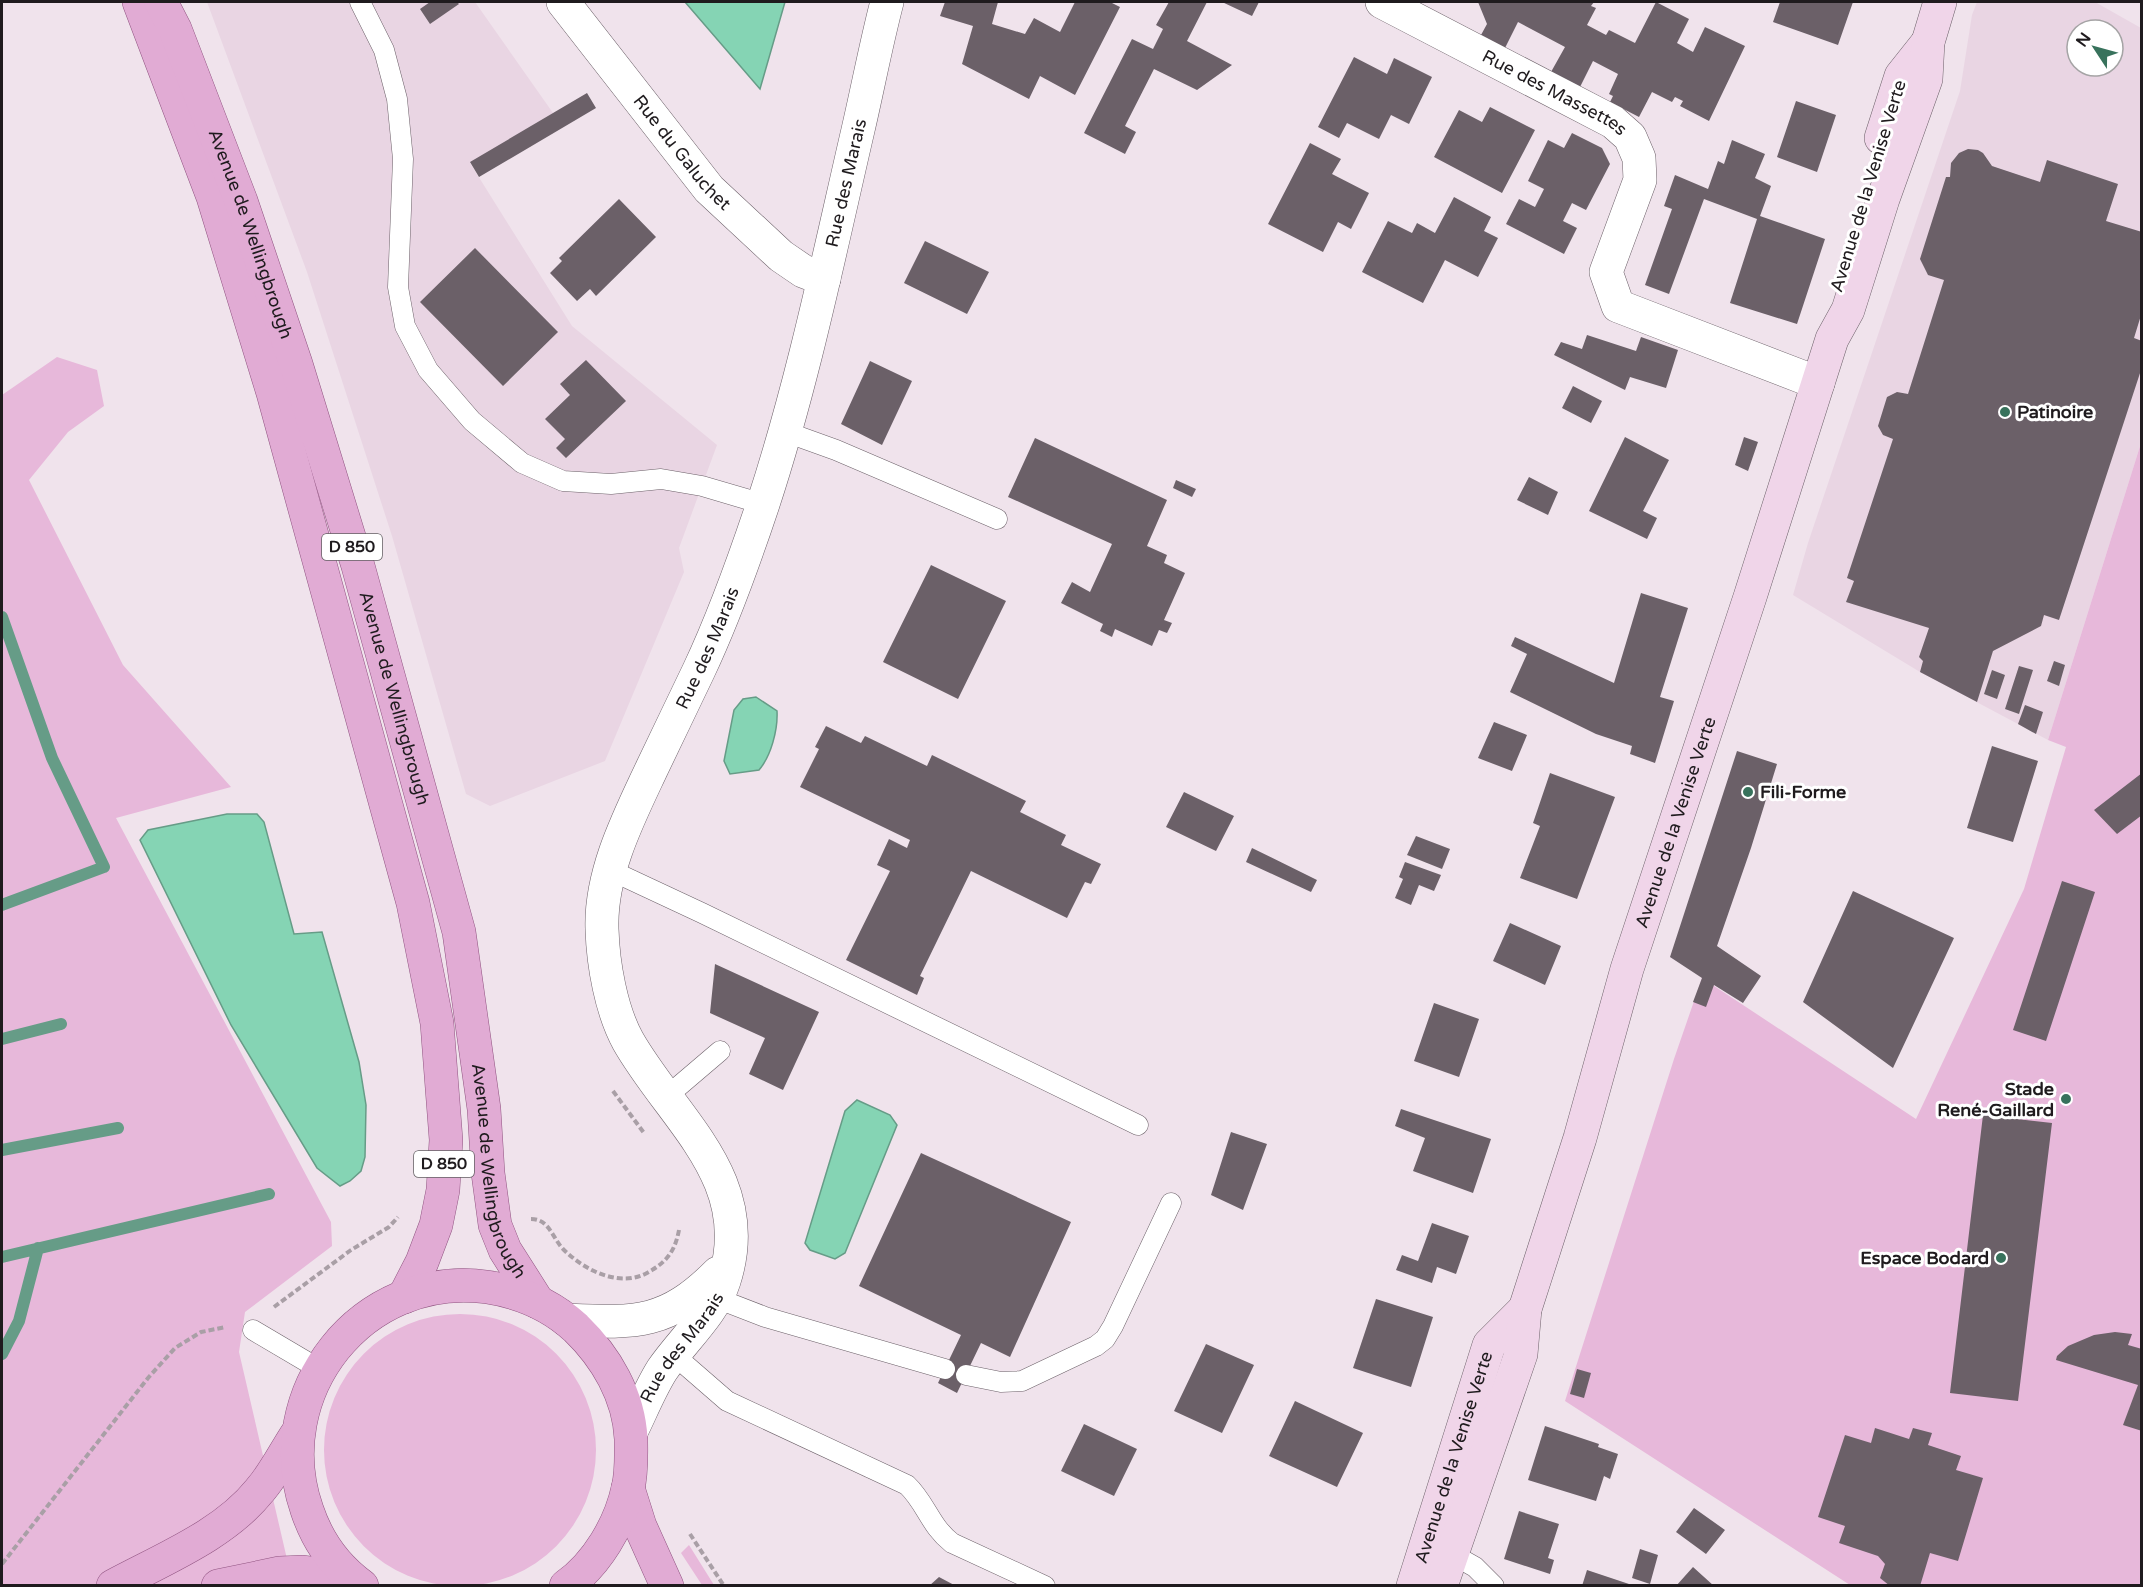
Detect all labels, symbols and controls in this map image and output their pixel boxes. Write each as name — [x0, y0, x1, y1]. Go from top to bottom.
north arrow — [2065, 18, 2125, 78]
text: N — [2072, 29, 2096, 51]
street label: Rue des Massettes — [1479, 45, 1632, 140]
street label: Avenue de la Venise Verte — [1825, 77, 1911, 295]
street label: Rue du Galuchet — [629, 90, 736, 215]
street label: Rue des Marais — [821, 117, 871, 249]
street label: Avenue de Wellingbrough — [203, 126, 298, 342]
place label: Patinoire — [2017, 401, 2093, 423]
marker: Patinoire — [1998, 405, 2012, 419]
road number: D 850 — [322, 534, 382, 560]
street label: Rue des Marais — [671, 584, 744, 713]
street label: Avenue de Wellingbrough — [354, 589, 434, 808]
street label: Avenue de la Venise Verte — [1630, 714, 1721, 931]
place label: Fili-Forme — [1760, 781, 1846, 803]
marker: Fili-Forme — [1741, 785, 1755, 799]
street label: Avenue de Wellingbrough — [467, 1062, 531, 1283]
place label: Stade René-Gaillard — [1937, 1078, 2054, 1121]
marker: Stade René-Gaillard — [2059, 1092, 2073, 1106]
road number: D 850 — [414, 1151, 474, 1177]
place label: Espace Bodard — [1860, 1247, 1989, 1269]
marker: Espace Bodard — [1994, 1251, 2008, 1265]
street label: Rue des Marais — [635, 1288, 729, 1407]
street label: Avenue de la Venise Verte — [1410, 1349, 1497, 1566]

